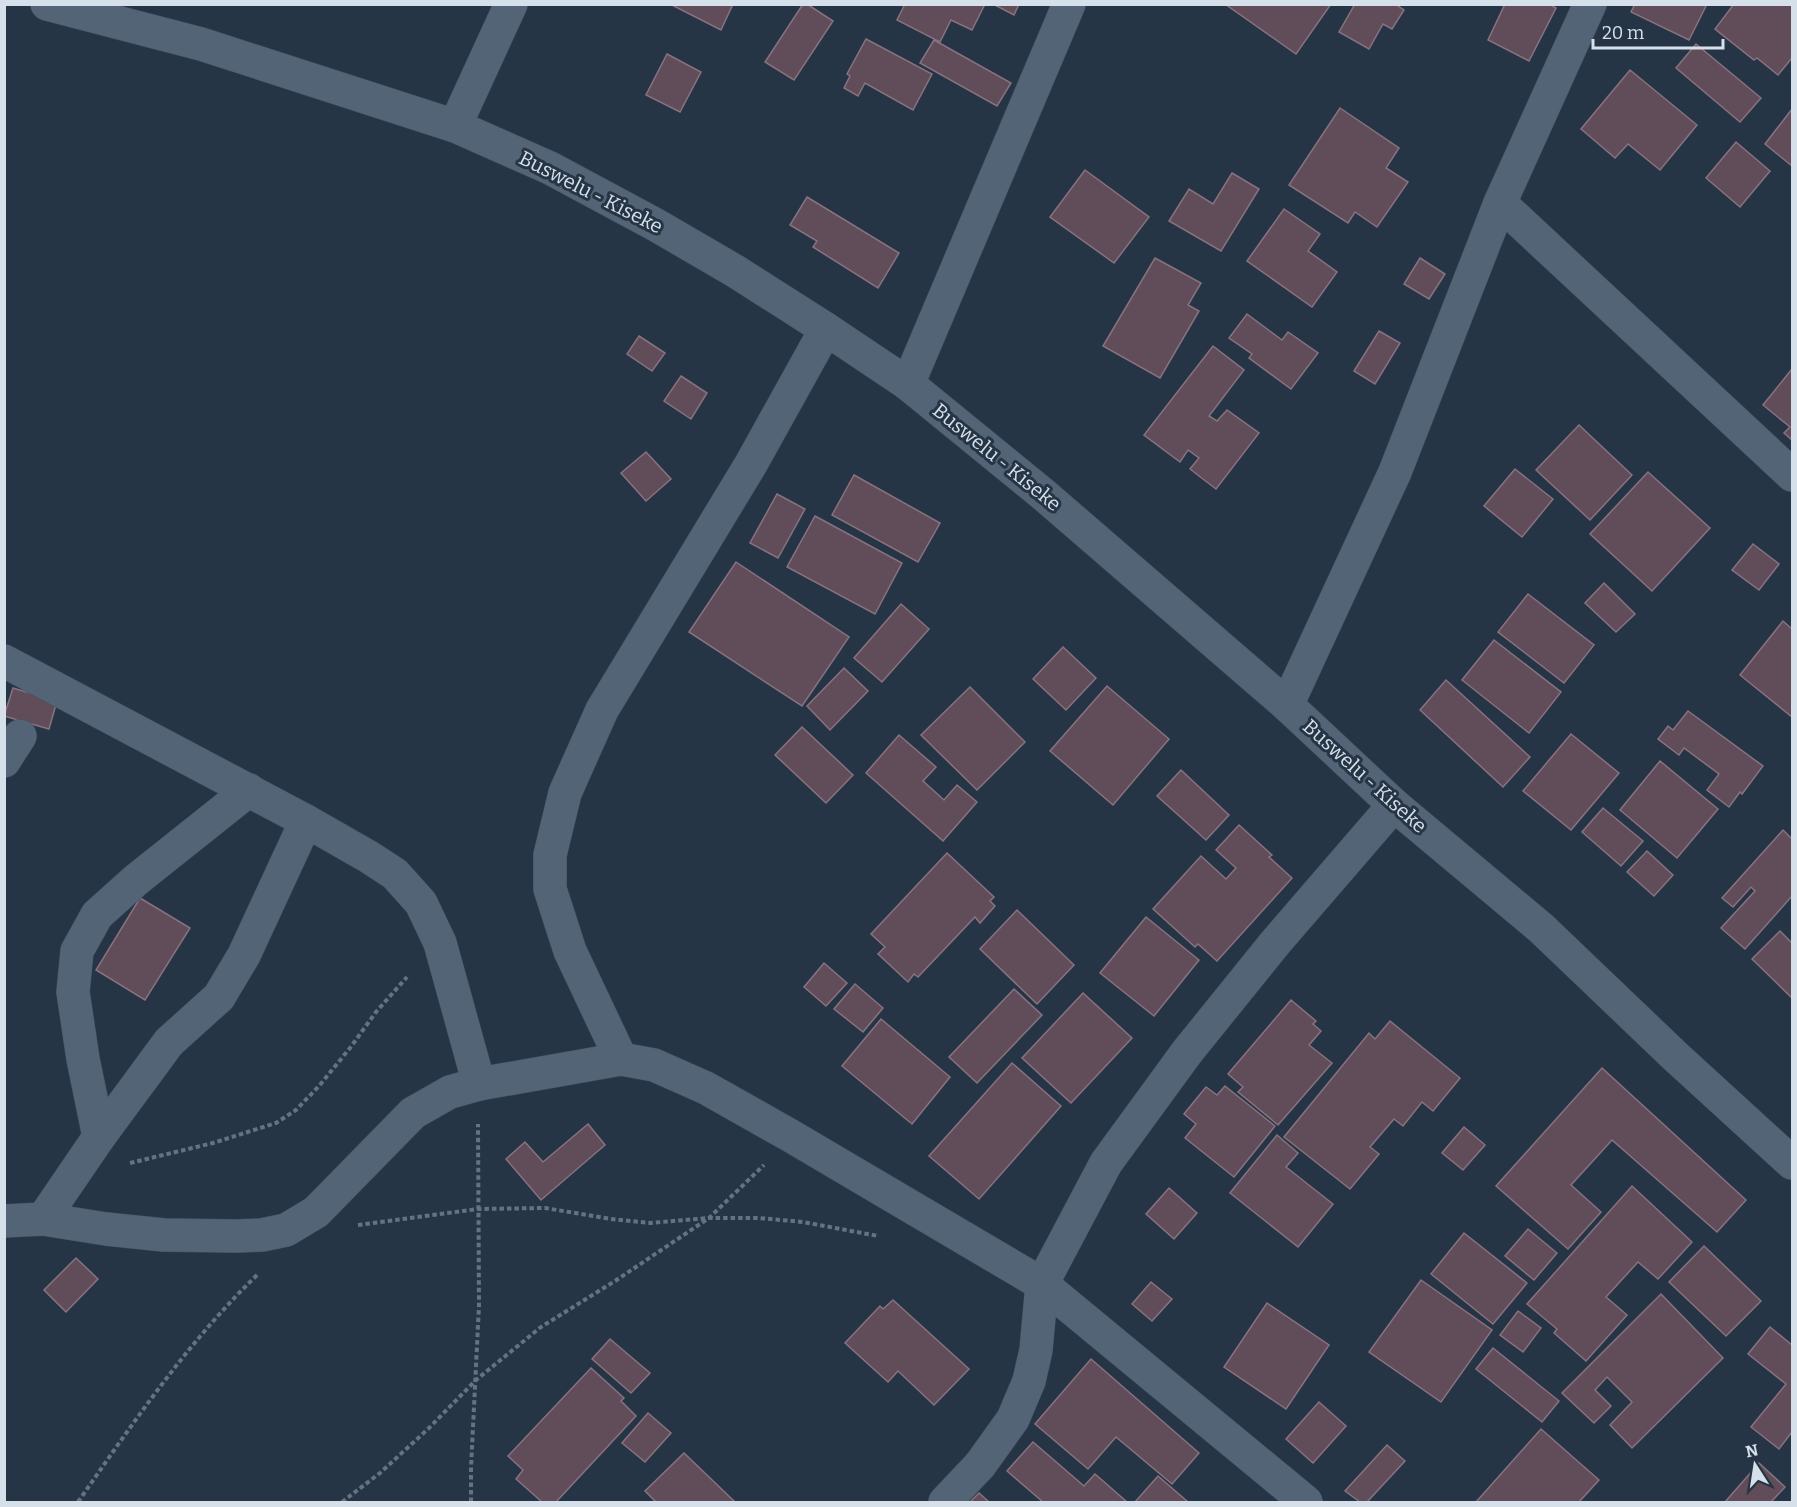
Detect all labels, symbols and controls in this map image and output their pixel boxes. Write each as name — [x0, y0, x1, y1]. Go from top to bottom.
scale bar — [1593, 12, 1724, 50]
text: 20 m — [1602, 22, 1644, 44]
street label: Buswelu - Kiseke — [515, 145, 667, 239]
street label: Buswelu - Kiseke — [928, 398, 1066, 516]
street label: Buswelu - Kiseke — [1298, 714, 1432, 838]
north arrow — [1725, 1435, 1785, 1495]
text: N — [1744, 1440, 1760, 1461]

